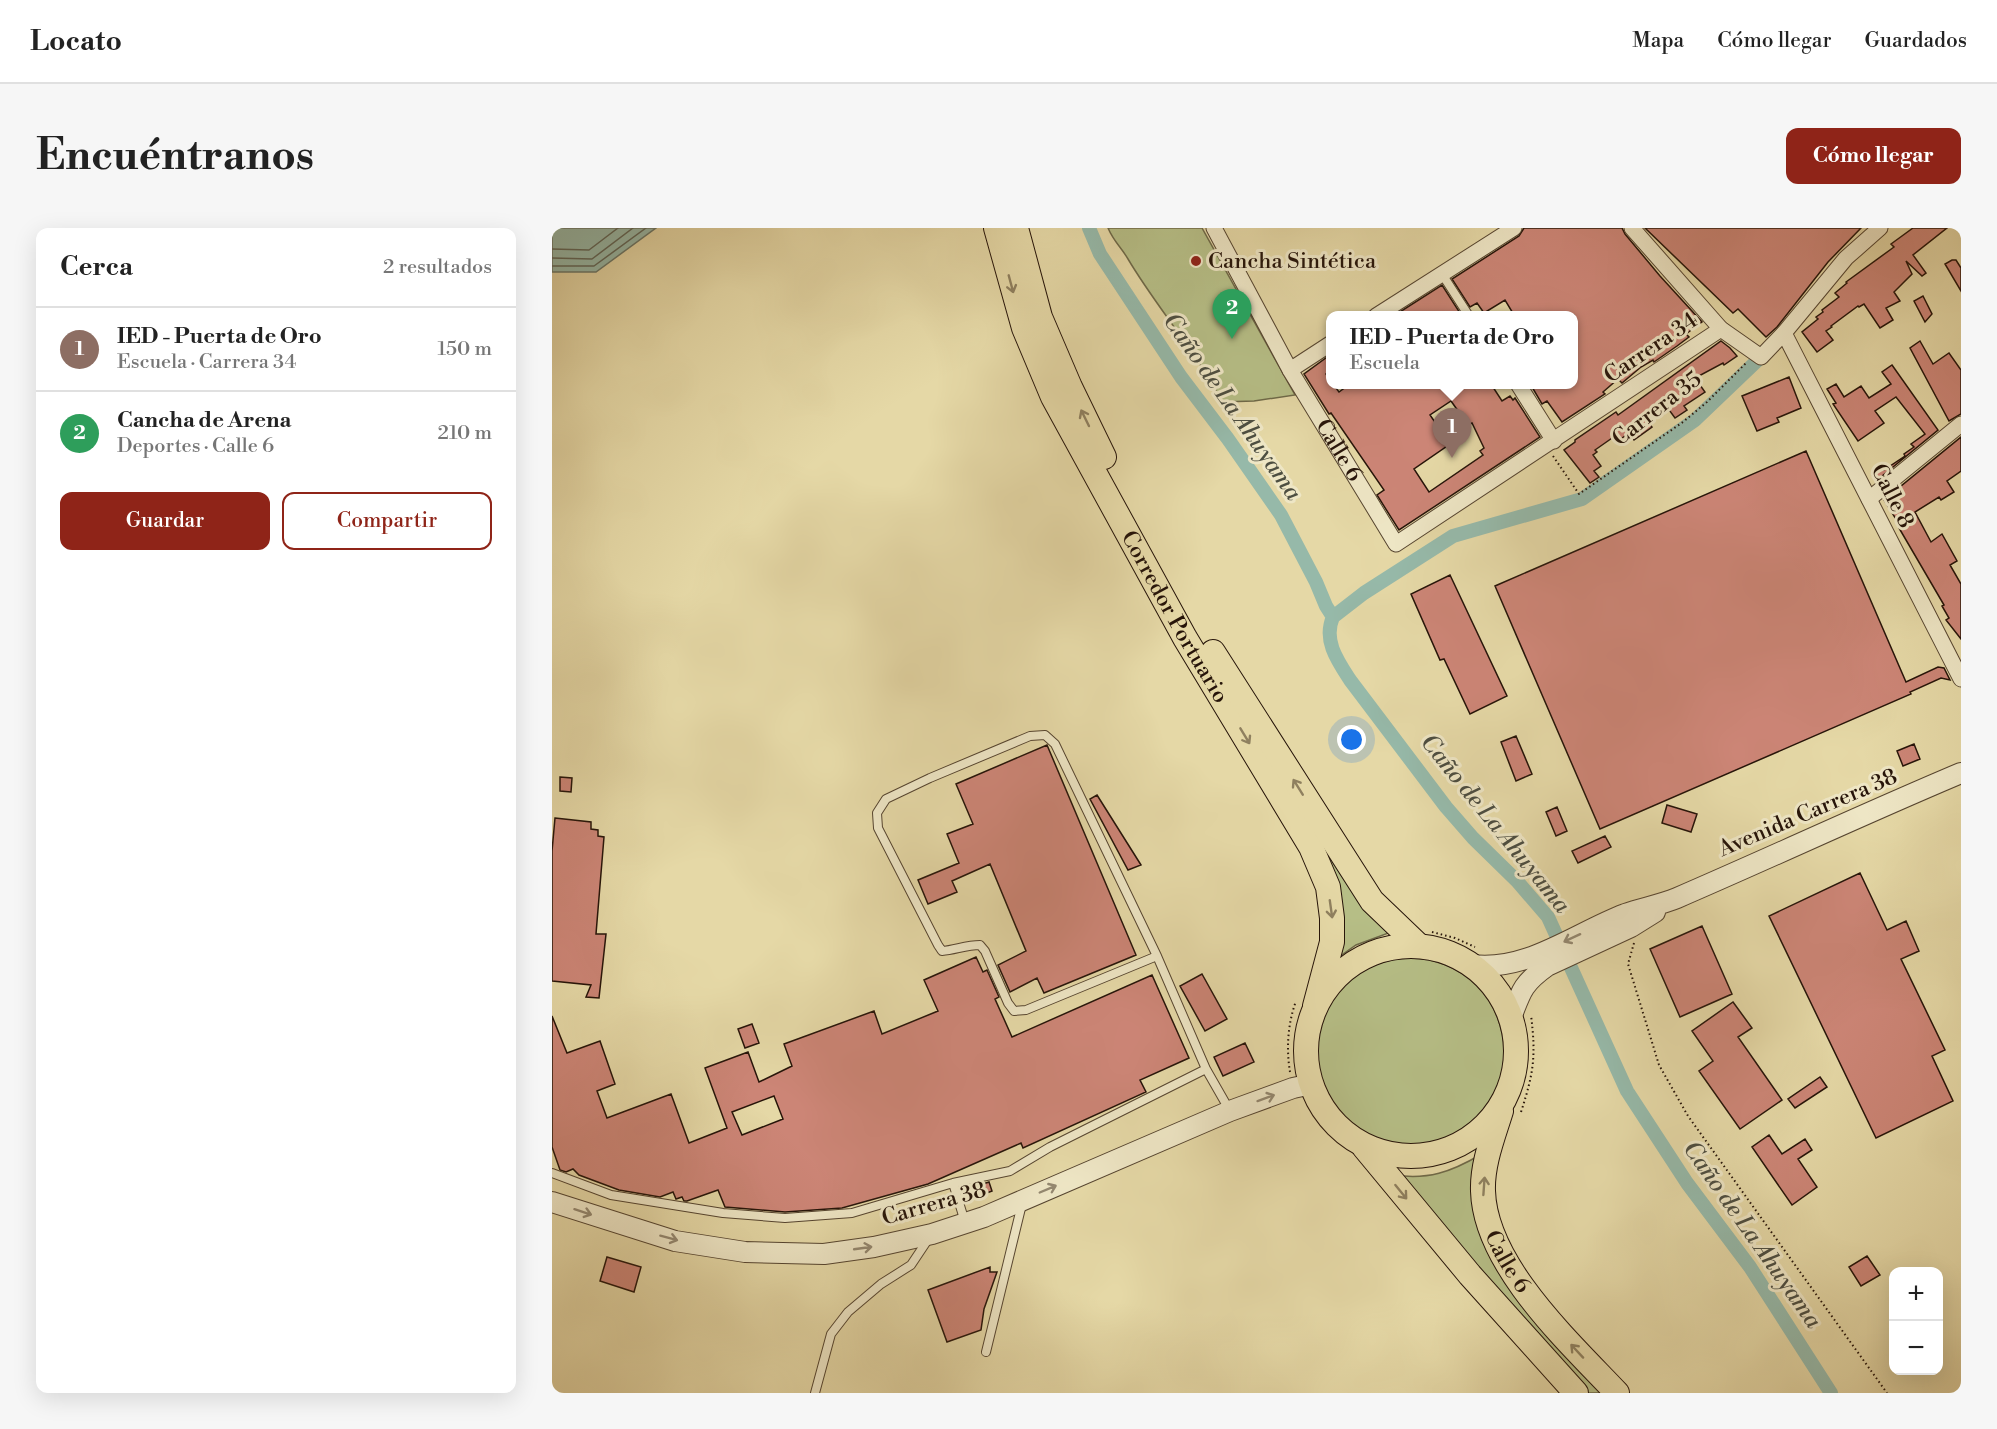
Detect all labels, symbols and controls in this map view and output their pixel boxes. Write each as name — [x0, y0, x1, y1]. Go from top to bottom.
text: Locato — [30, 24, 122, 59]
text: Mapa — [1632, 28, 1684, 54]
text: Cómo llegar — [1717, 28, 1832, 54]
text: Guardados — [1865, 28, 1967, 54]
button: Cómo llegar — [1786, 128, 1961, 184]
text: Encuéntranos — [36, 130, 314, 183]
place label: Cancha Sintética — [1208, 248, 1377, 275]
text: Cerca — [60, 251, 133, 283]
marker: Cancha Sintética — [1189, 254, 1203, 268]
text: 2 resultados — [383, 255, 492, 280]
one-way arrow — [1006, 275, 1018, 294]
pin: 2 — [1212, 290, 1252, 339]
water label: Caño de La Ahuyama — [1156, 307, 1308, 507]
street label: Carrera 34 — [1599, 307, 1703, 389]
popup — [1326, 311, 1578, 389]
text: IED - Puerta de Oro — [117, 323, 322, 350]
text: IED - Puerta de Oro — [1350, 324, 1554, 351]
text: 1 — [75, 337, 84, 362]
text: 150 m — [437, 337, 492, 362]
text: Escuela · Carrera 34 — [117, 350, 296, 375]
text: Escuela — [1350, 351, 1420, 376]
street label: Carrera 35 — [1607, 366, 1707, 452]
text: Cancha de Arena — [117, 407, 291, 434]
pin: 1 — [1432, 408, 1472, 458]
one-way arrow — [1079, 410, 1090, 428]
street label: Calle 6 — [1310, 414, 1368, 486]
text: 2 — [73, 421, 86, 446]
text: 210 m — [437, 421, 492, 446]
text: Deportes · Calle 6 — [117, 434, 274, 459]
street label: Calle 8 — [1864, 459, 1920, 533]
button: Guardar — [60, 492, 270, 550]
button: Compartir — [282, 492, 492, 550]
street label: Corredor Portuario — [1115, 526, 1235, 708]
your location — [1337, 725, 1366, 754]
one-way arrow — [1239, 727, 1251, 744]
water label: Caño de La Ahuyama — [1413, 728, 1577, 920]
street label: Avenida Carrera 38 — [1714, 763, 1901, 863]
one-way arrow — [1292, 779, 1304, 796]
one-way arrow — [1326, 899, 1337, 919]
one-way arrow — [1564, 933, 1582, 944]
one-way arrow — [1256, 1091, 1275, 1102]
water label: Caño de La Ahuyama — [1676, 1135, 1828, 1335]
street label: Carrera 38 — [879, 1176, 989, 1232]
one-way arrow — [1478, 1177, 1489, 1196]
one-way arrow — [1038, 1183, 1056, 1194]
one-way arrow — [1395, 1184, 1408, 1200]
one-way arrow — [573, 1207, 592, 1218]
street label: Calle 6 — [1479, 1226, 1536, 1298]
one-way arrow — [660, 1233, 679, 1245]
one-way arrow — [852, 1243, 872, 1254]
map controls — [1889, 1267, 1943, 1375]
button: + — [1889, 1267, 1943, 1321]
button: − — [1889, 1321, 1943, 1375]
one-way arrow — [1570, 1343, 1584, 1358]

